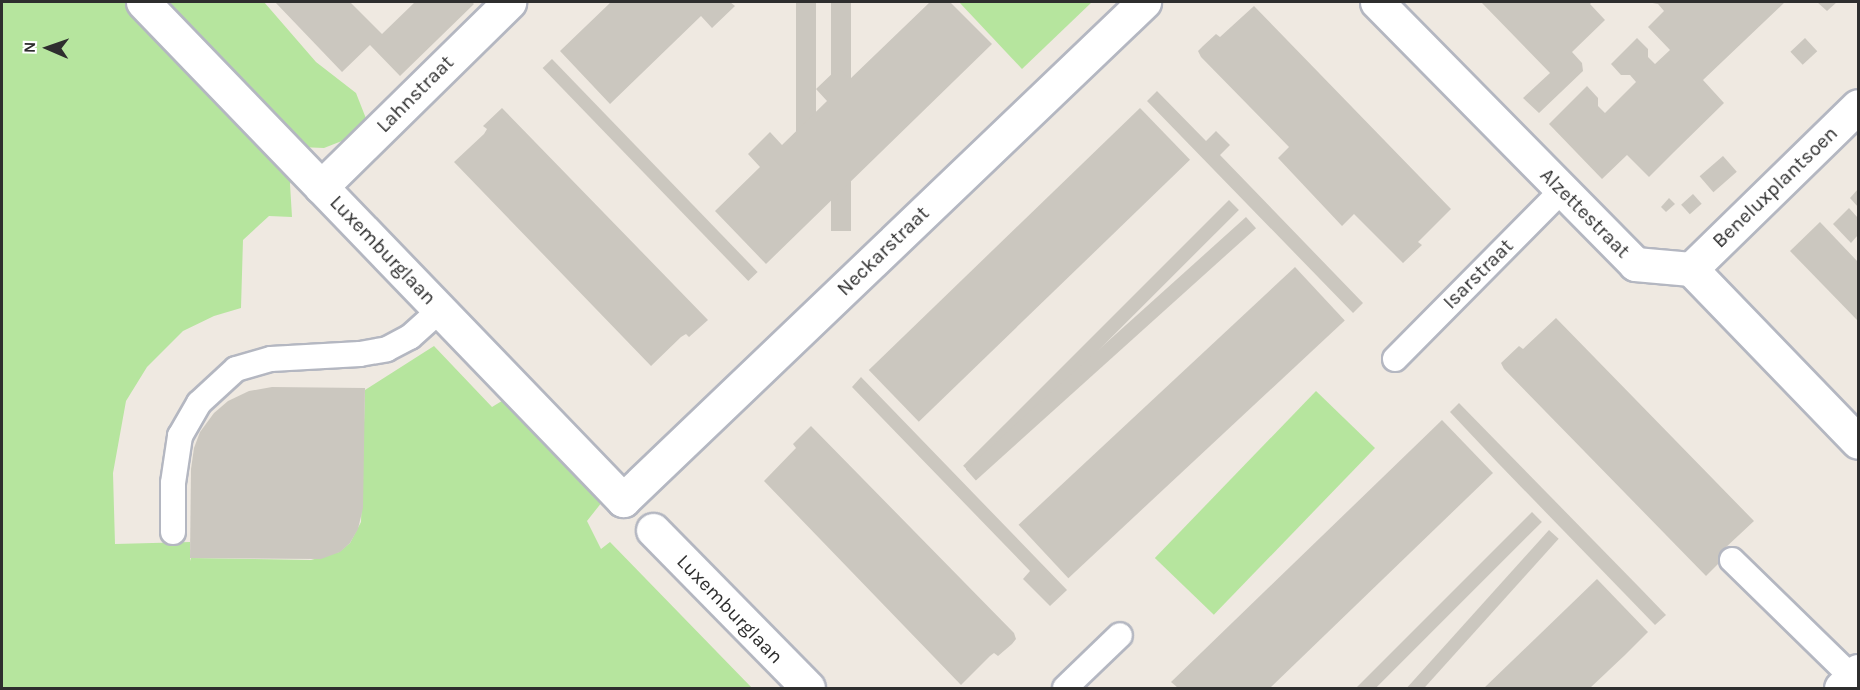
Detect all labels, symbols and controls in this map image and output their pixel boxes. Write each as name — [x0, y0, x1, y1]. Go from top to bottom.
north arrow — [18, 18, 78, 78]
text: N — [20, 41, 39, 53]
street label: Lahnstraat — [371, 50, 459, 138]
street label: Beneluxplantsoen — [1707, 121, 1843, 253]
street label: Alzettestraat — [1535, 163, 1635, 263]
street label: Luxemburglaan — [325, 190, 441, 310]
street label: Neckarstraat — [832, 201, 934, 301]
street label: Isarstraat — [1438, 234, 1518, 314]
street label: Luxemburglaan — [672, 549, 788, 669]

